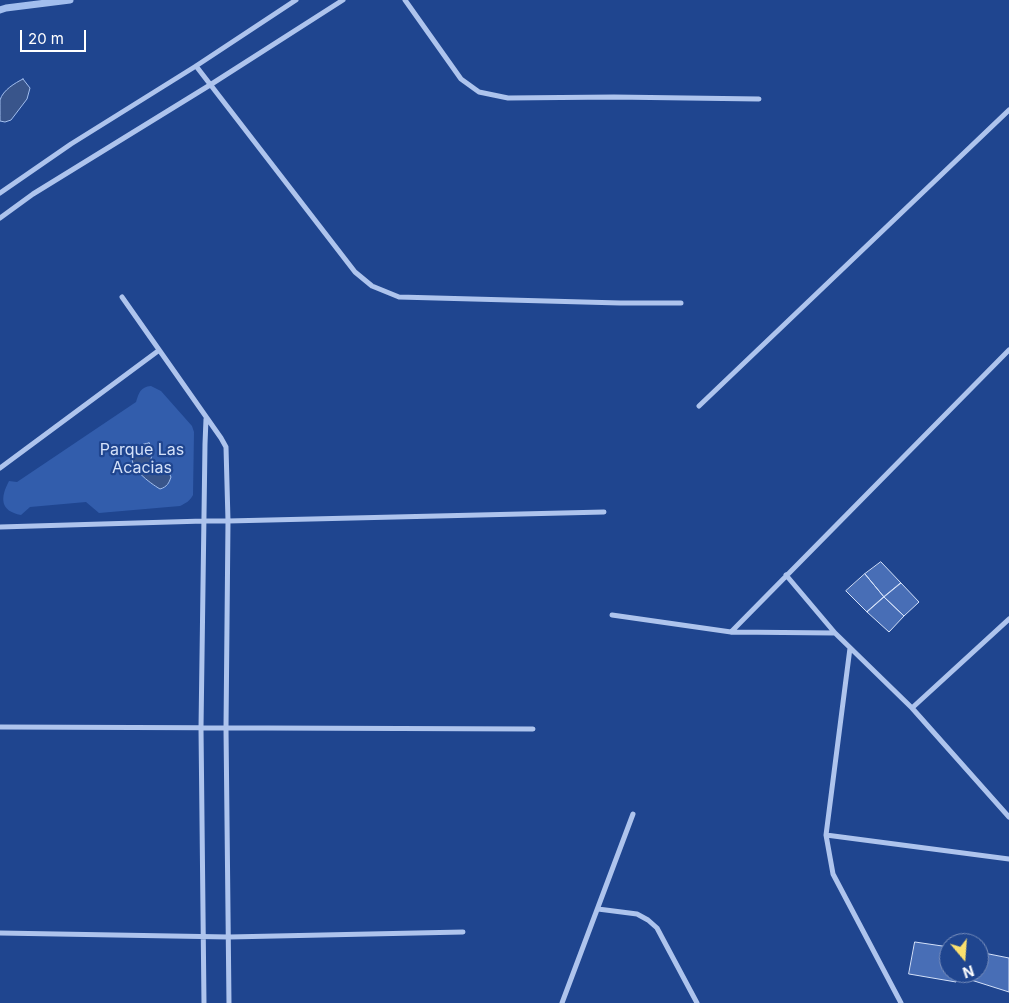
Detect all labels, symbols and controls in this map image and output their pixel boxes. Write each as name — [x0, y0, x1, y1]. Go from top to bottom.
scale bar — [22, 20, 89, 52]
text: 20 m — [28, 29, 64, 48]
park label: Parque Las Acacias — [100, 440, 184, 478]
north arrow — [939, 933, 989, 983]
text: N — [961, 962, 976, 982]

